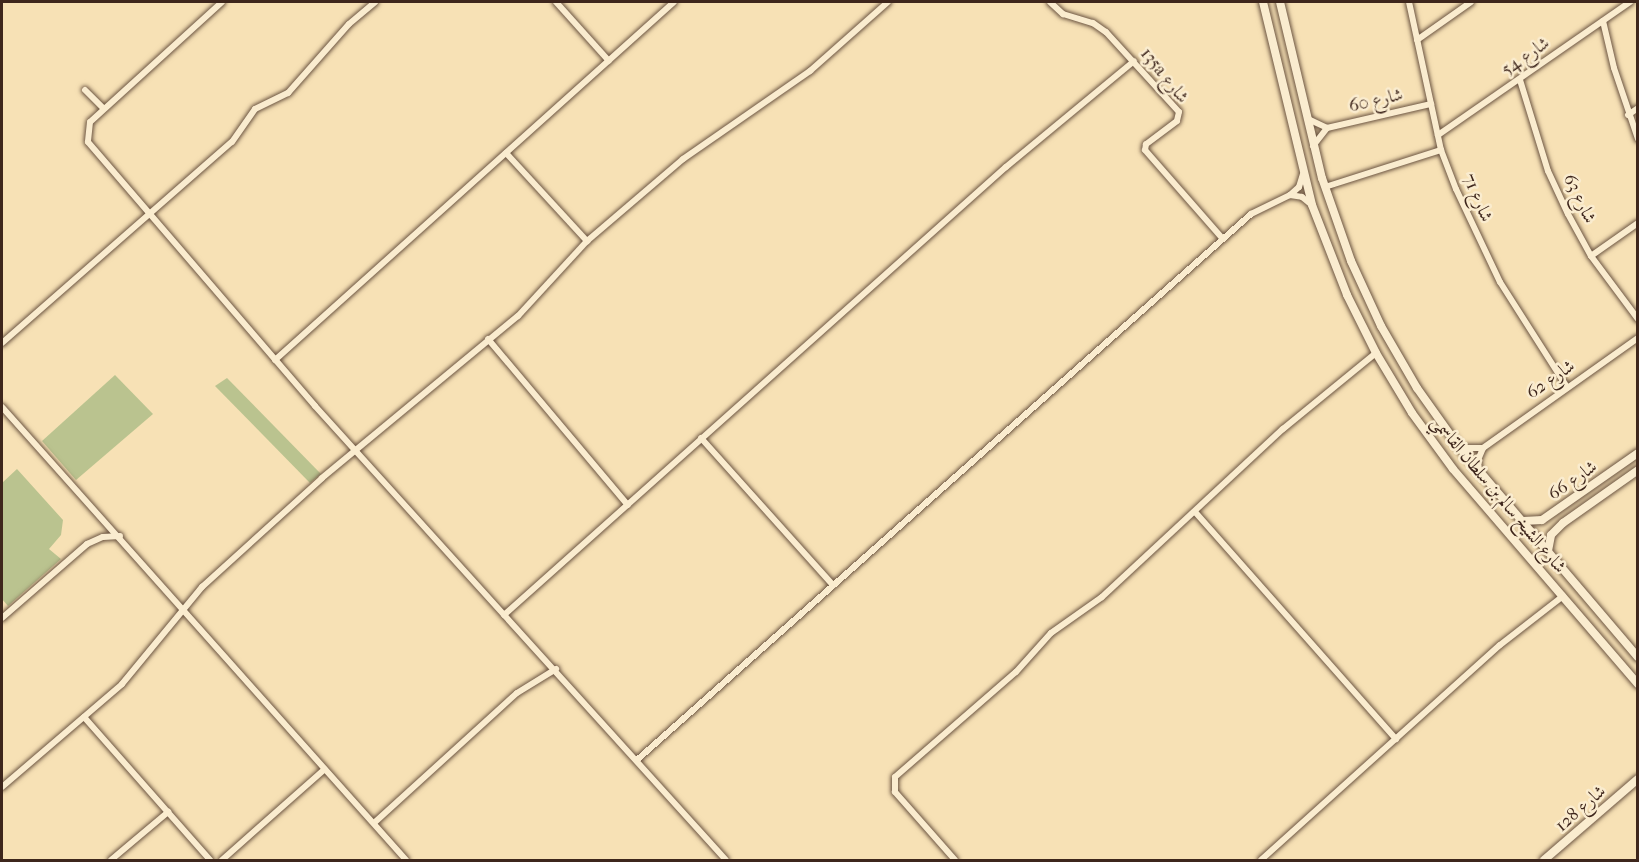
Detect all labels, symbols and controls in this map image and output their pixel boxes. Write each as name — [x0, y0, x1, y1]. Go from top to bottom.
street label: شارع 54 — [1498, 33, 1554, 81]
street label: 135a شارع — [1135, 44, 1193, 108]
street label: شارع 60 — [1347, 84, 1405, 118]
street label: شارع 71 — [1457, 171, 1497, 225]
street label: شارع 63 — [1558, 171, 1600, 227]
street label: شارع 62 — [1523, 356, 1579, 404]
street label: شارع الشيخ سالم بن سلطان القاسمي — [1426, 412, 1570, 578]
street label: شارع 66 — [1544, 456, 1602, 506]
street label: شارع 128 — [1551, 781, 1611, 837]

